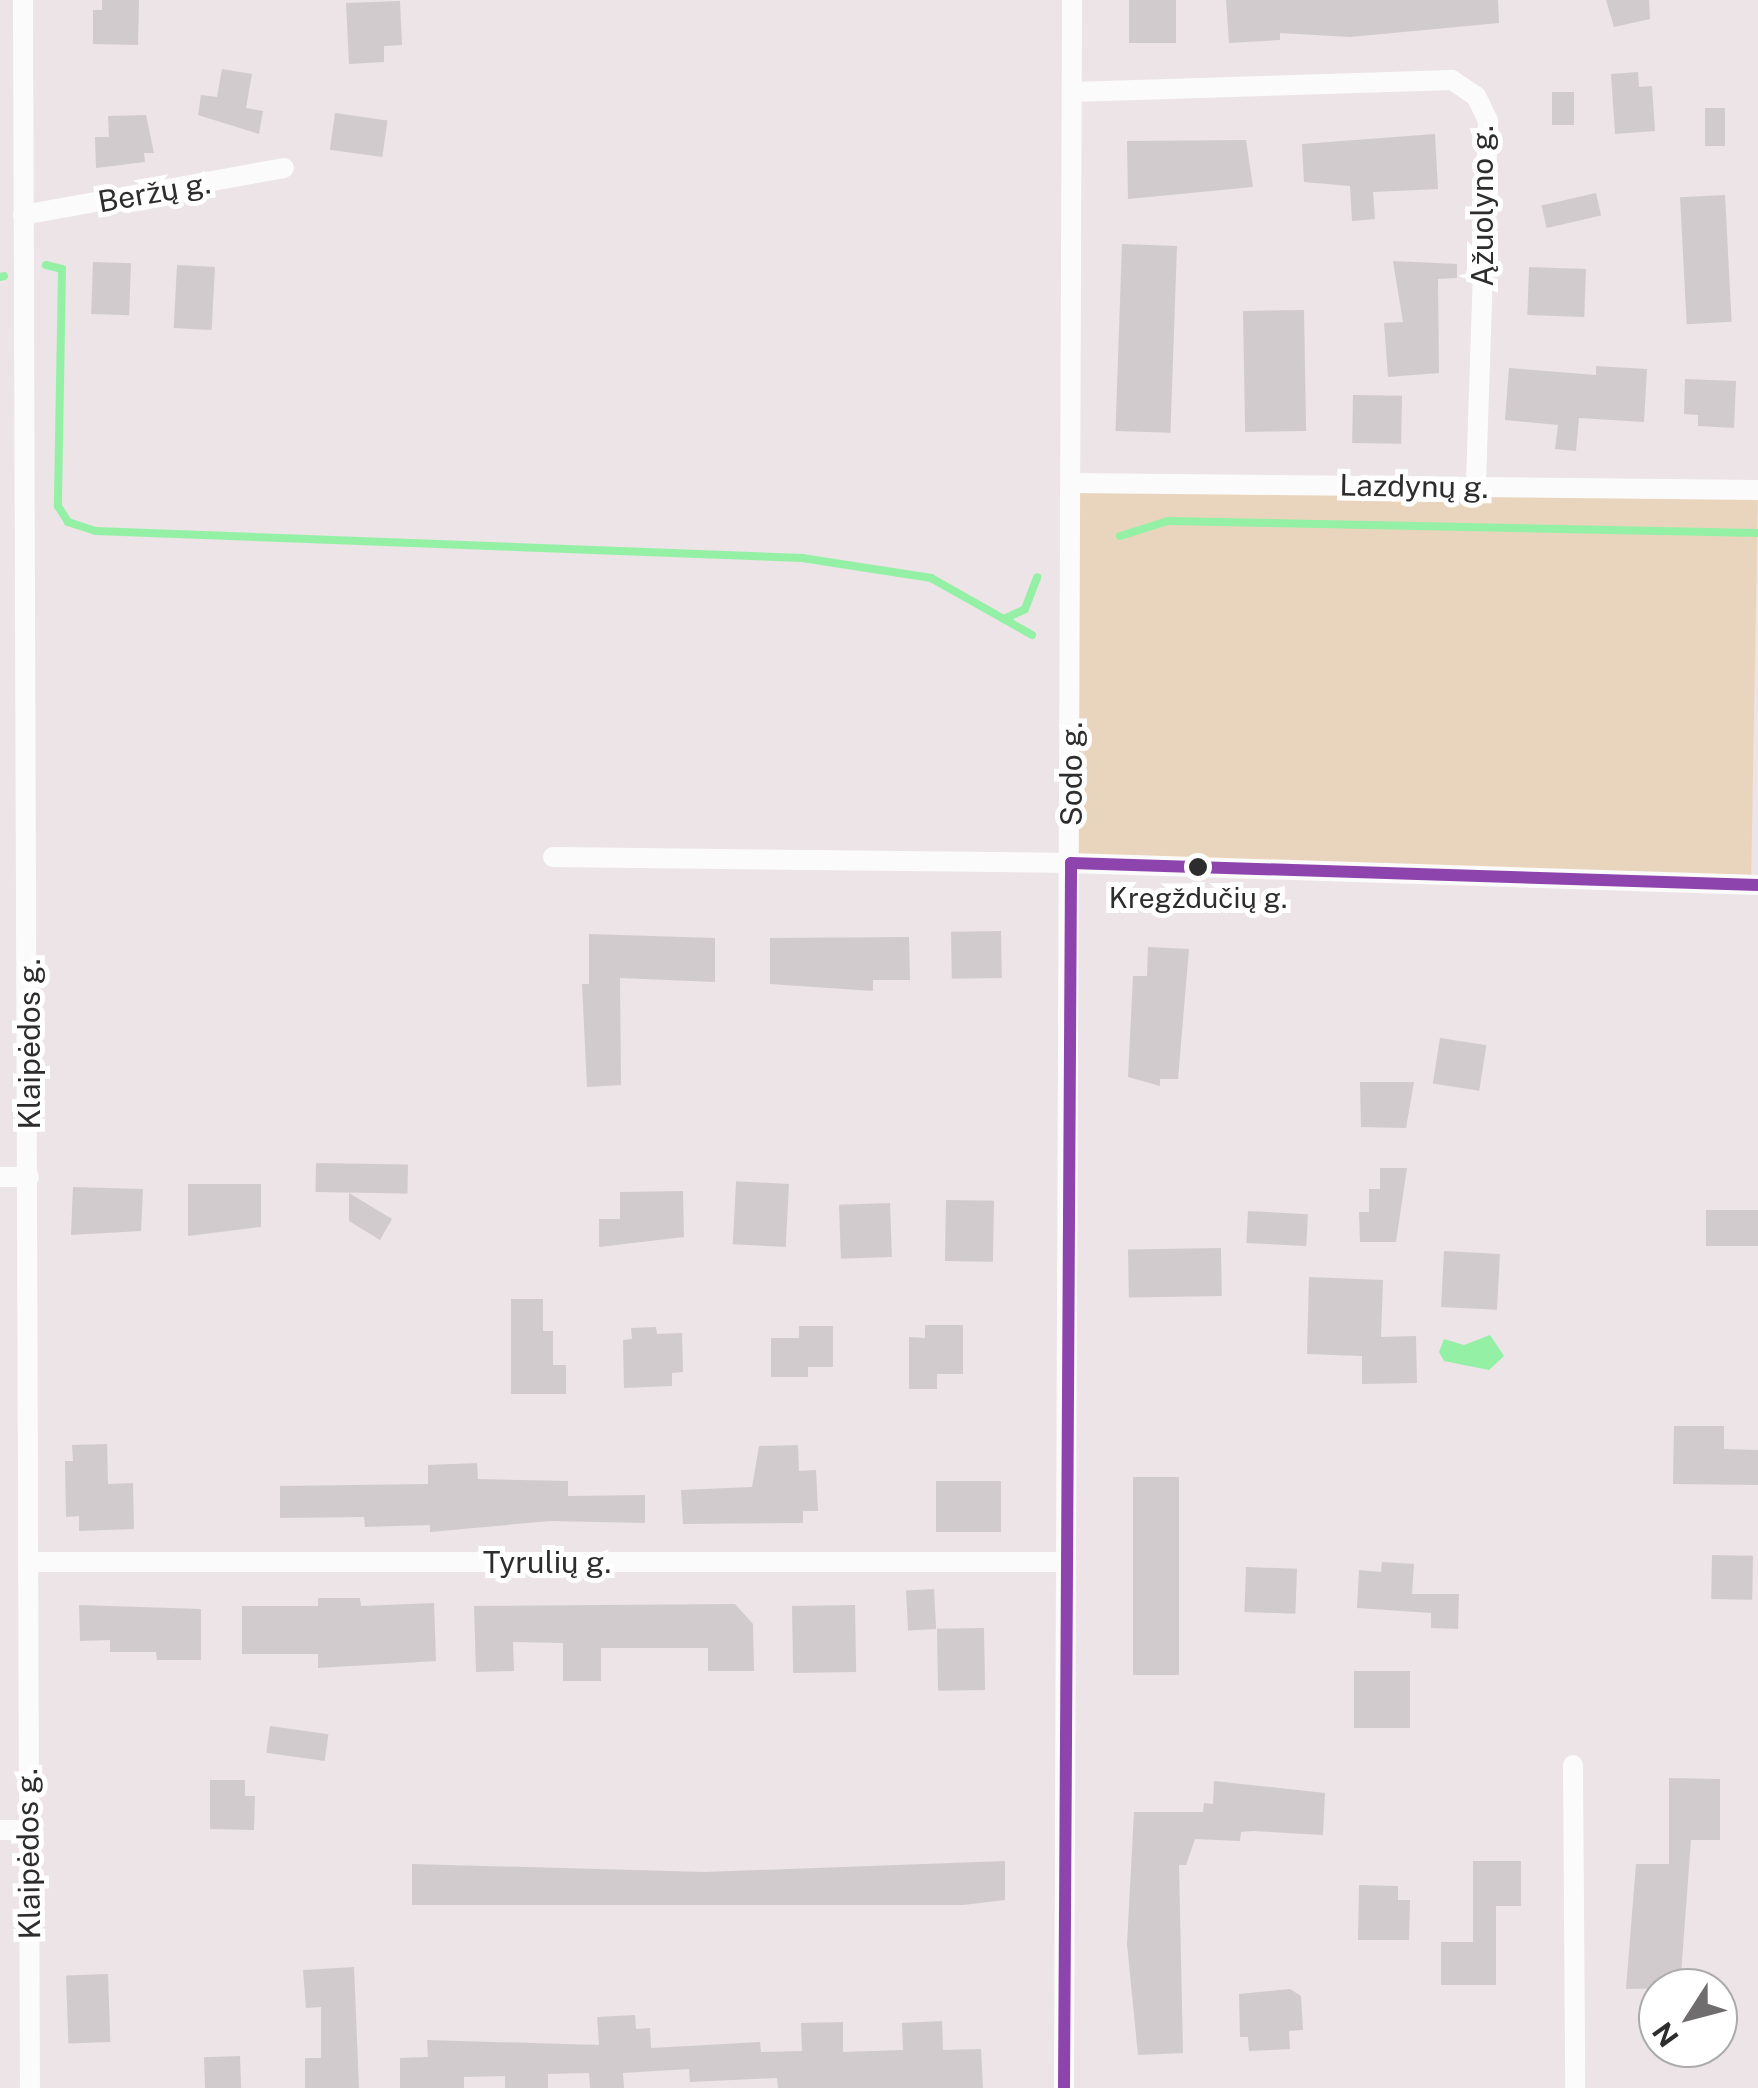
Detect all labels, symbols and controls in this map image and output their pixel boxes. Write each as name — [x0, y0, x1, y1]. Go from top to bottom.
street label: Ąžuolyno g. — [1464, 125, 1500, 287]
street label: Beržų g. — [95, 164, 213, 220]
street label: Lazdynų g. — [1339, 467, 1489, 505]
street label: Sodo g. — [1053, 722, 1089, 826]
marker: Kregždučių g. — [1188, 857, 1208, 877]
place label: Kregždučių g. — [1109, 881, 1287, 915]
street label: Klaipėdos g. — [11, 958, 47, 1130]
street label: Tyrulių g. — [483, 1544, 611, 1580]
street label: Klaipėdos g. — [9, 1768, 47, 1940]
north arrow — [1638, 1968, 1738, 2068]
text: N — [1645, 2016, 1685, 2053]

